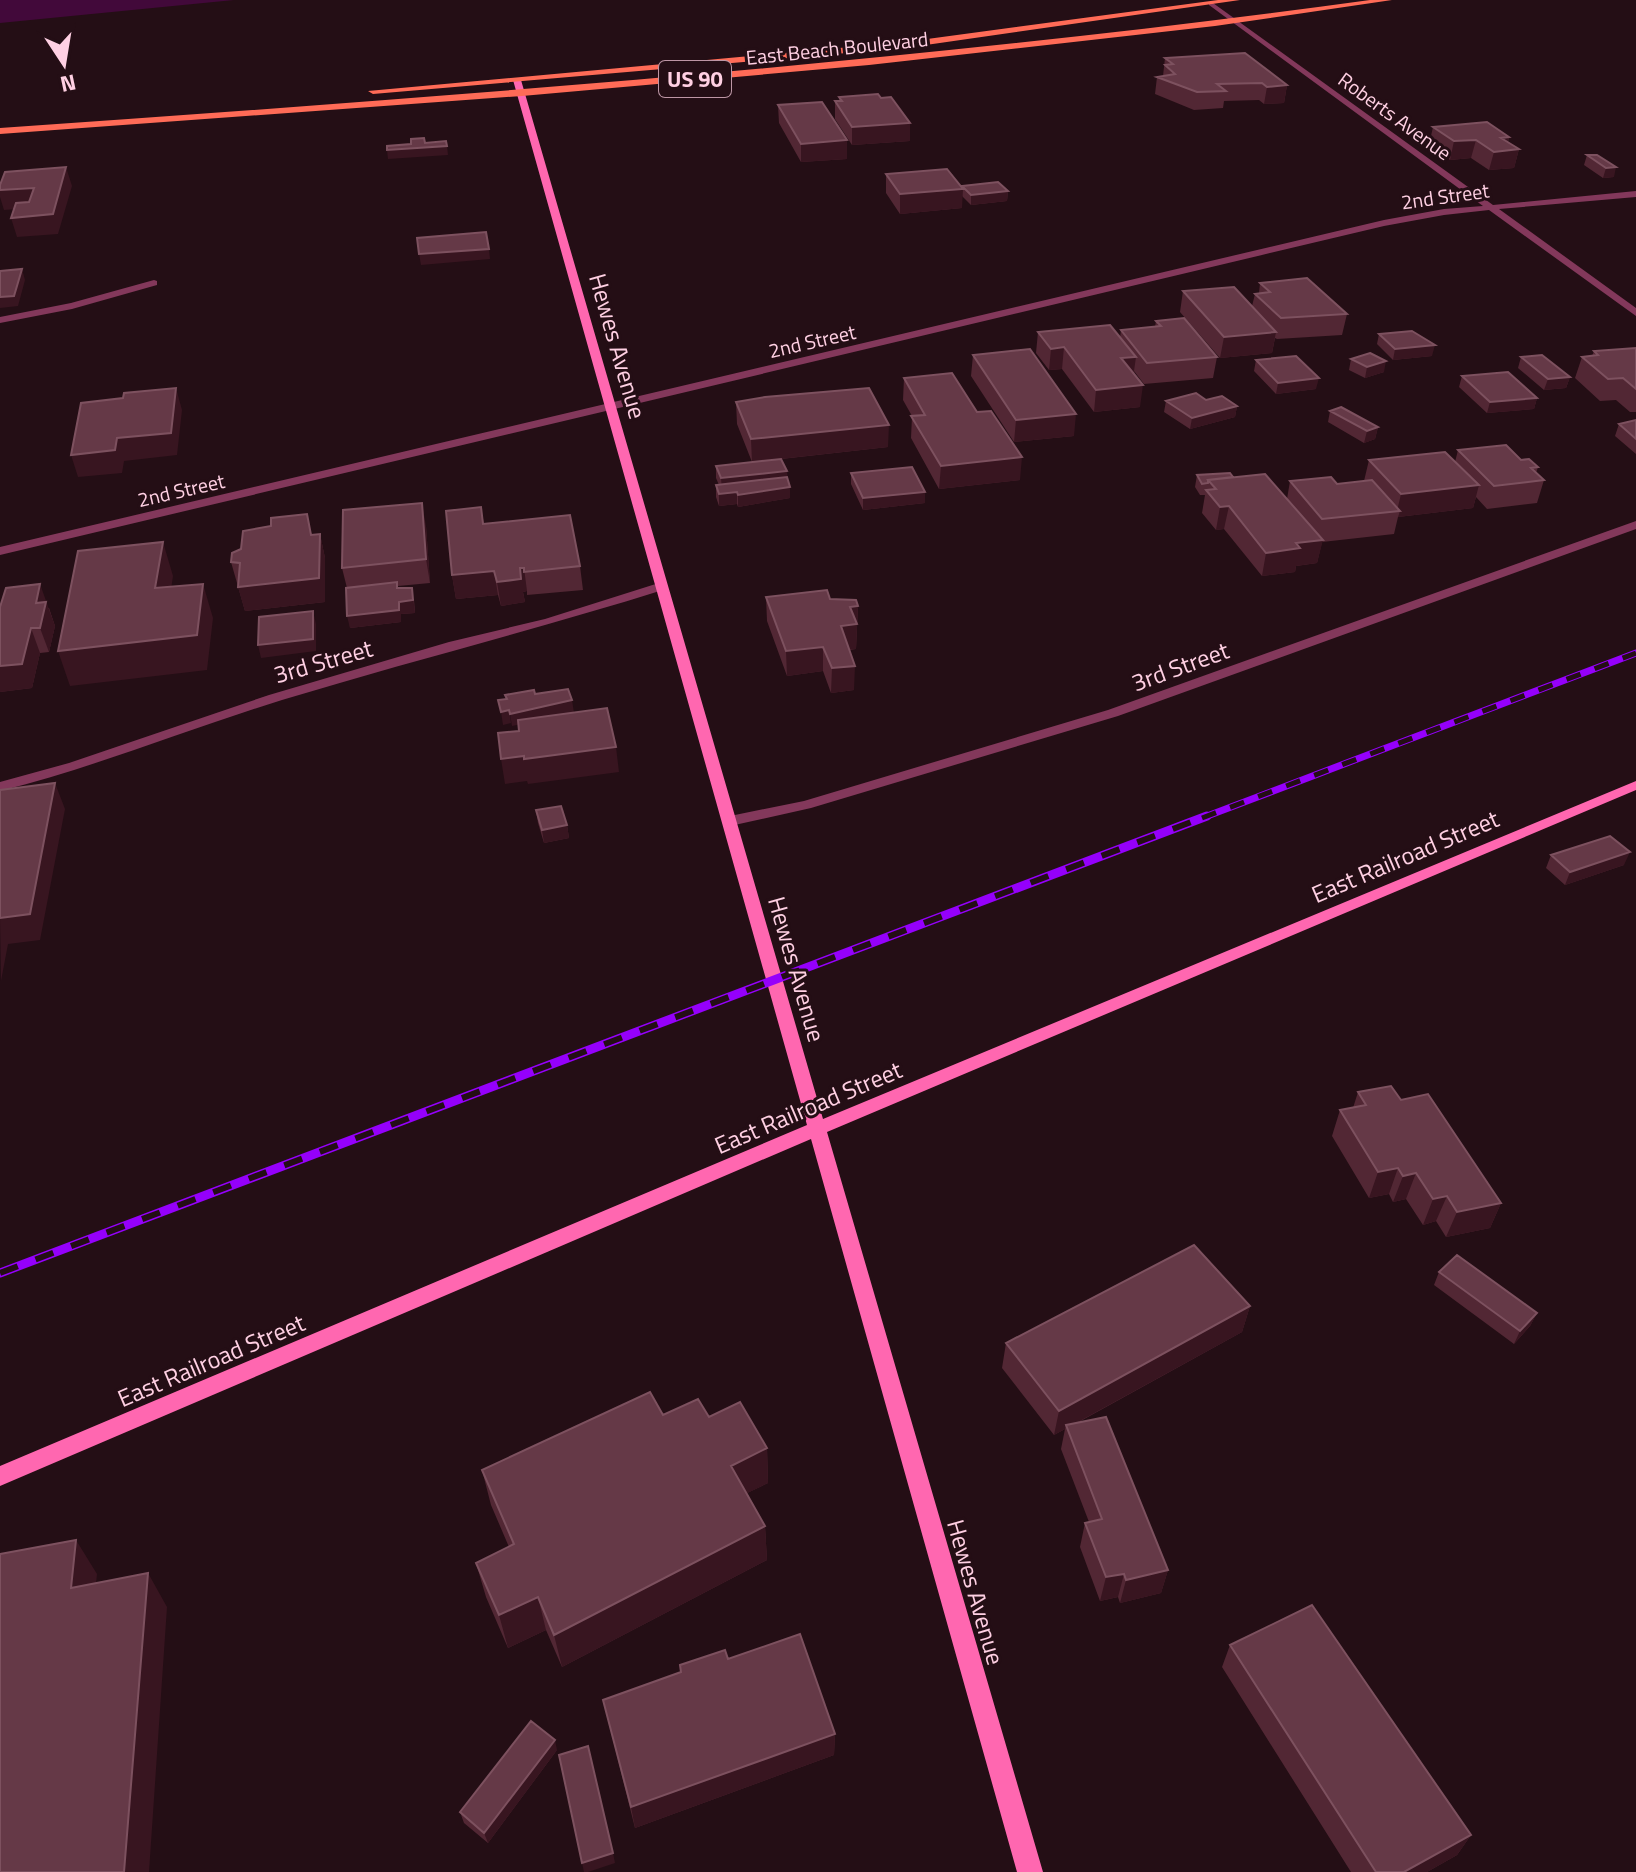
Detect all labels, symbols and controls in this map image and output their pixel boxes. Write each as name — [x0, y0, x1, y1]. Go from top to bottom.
street label: East Beach Boulevard — [744, 23, 930, 73]
north arrow — [24, 24, 104, 104]
road number: US 90 — [659, 61, 731, 97]
street label: Roberts Avenue — [1332, 64, 1458, 168]
text: N — [57, 65, 79, 102]
street label: 2nd Street — [1399, 174, 1491, 218]
street label: Hewes Avenue — [580, 269, 656, 423]
street label: 2nd Street — [765, 316, 859, 366]
street label: 2nd Street — [134, 465, 228, 515]
street label: 3rd Street — [269, 630, 377, 692]
street label: 3rd Street — [1126, 632, 1234, 700]
street label: East Railroad Street — [1306, 800, 1505, 912]
street label: Hewes Avenue — [759, 892, 835, 1046]
street label: East Railroad Street — [709, 1051, 908, 1163]
street label: East Railroad Street — [112, 1304, 311, 1416]
street label: Hewes Avenue — [938, 1515, 1014, 1669]

